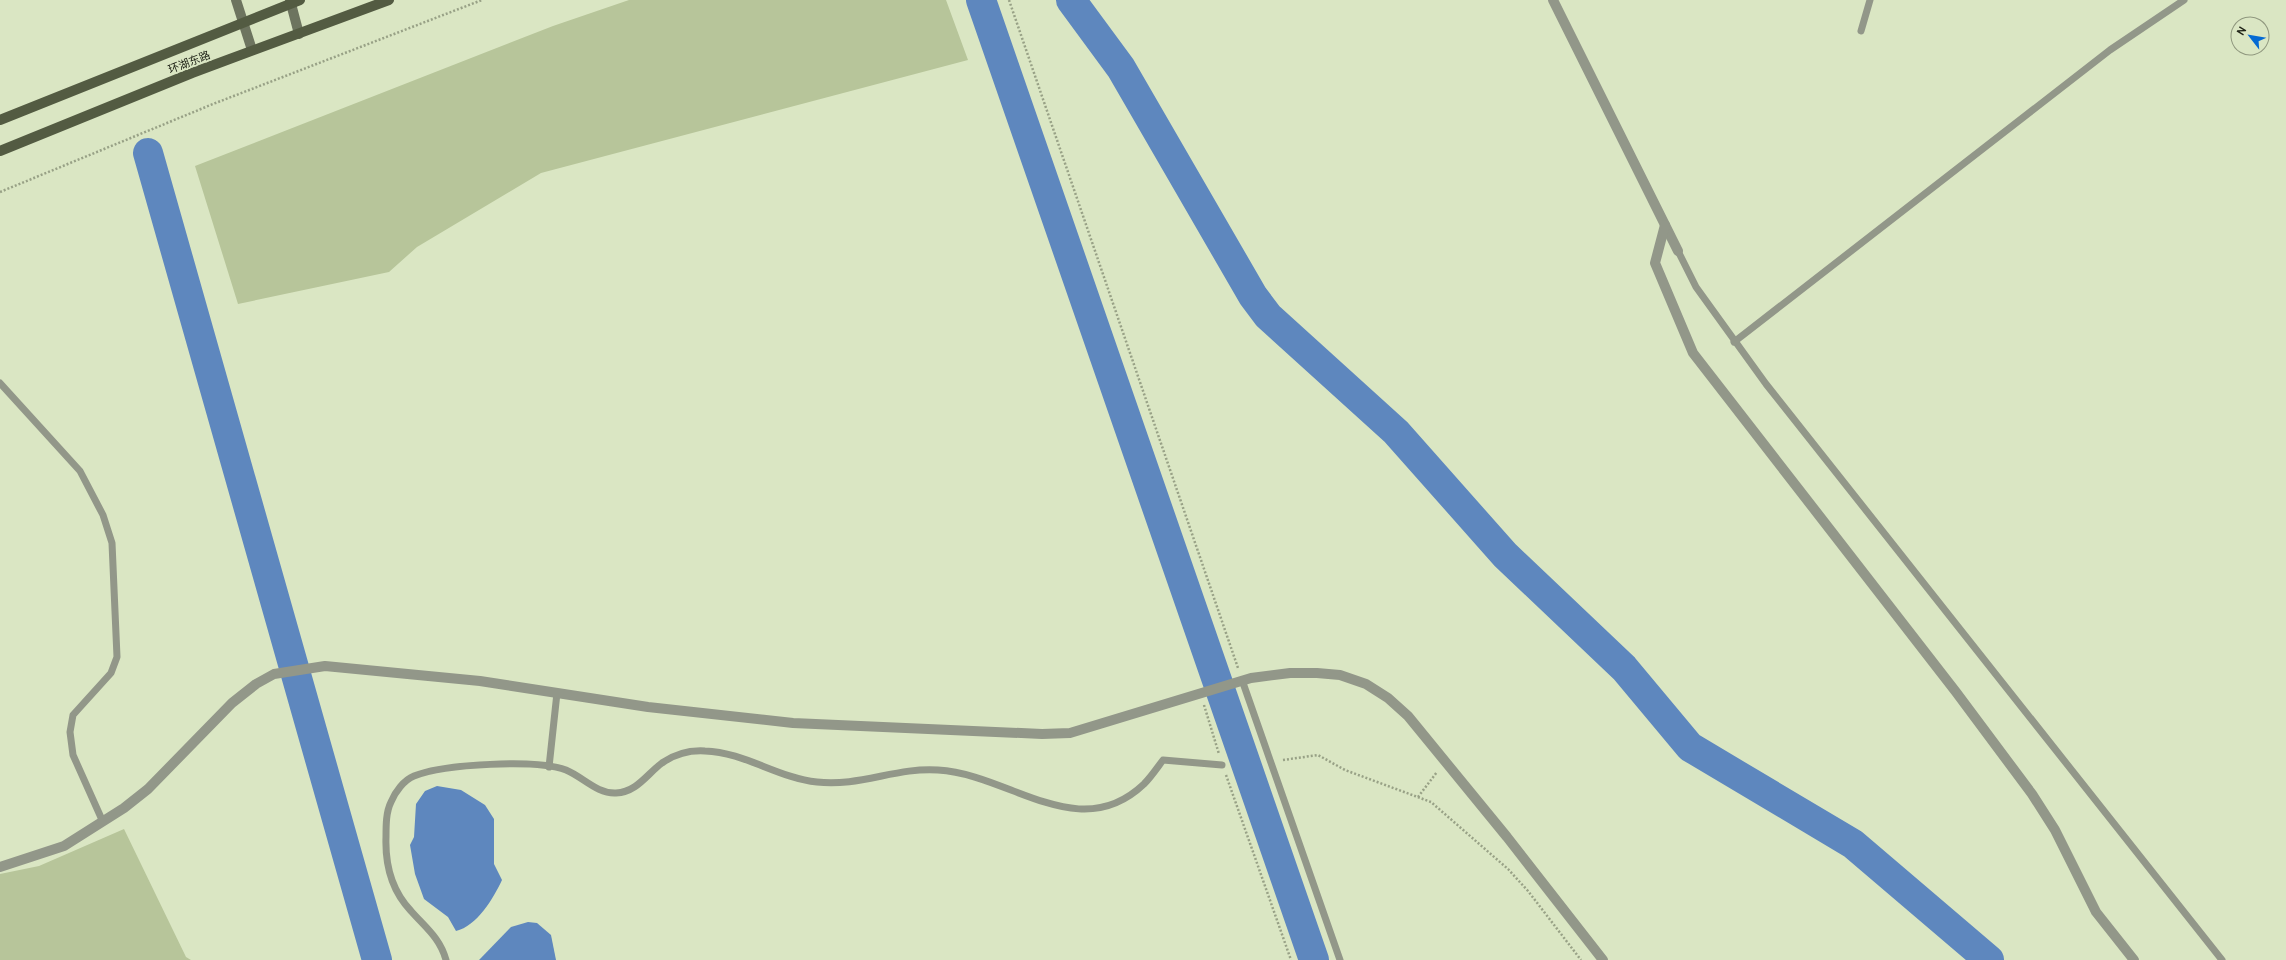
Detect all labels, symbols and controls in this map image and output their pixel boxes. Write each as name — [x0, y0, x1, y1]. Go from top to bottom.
north arrow — [2230, 16, 2270, 56]
text: N — [2233, 24, 2249, 38]
street label: 环湖东路 — [166, 48, 212, 76]

